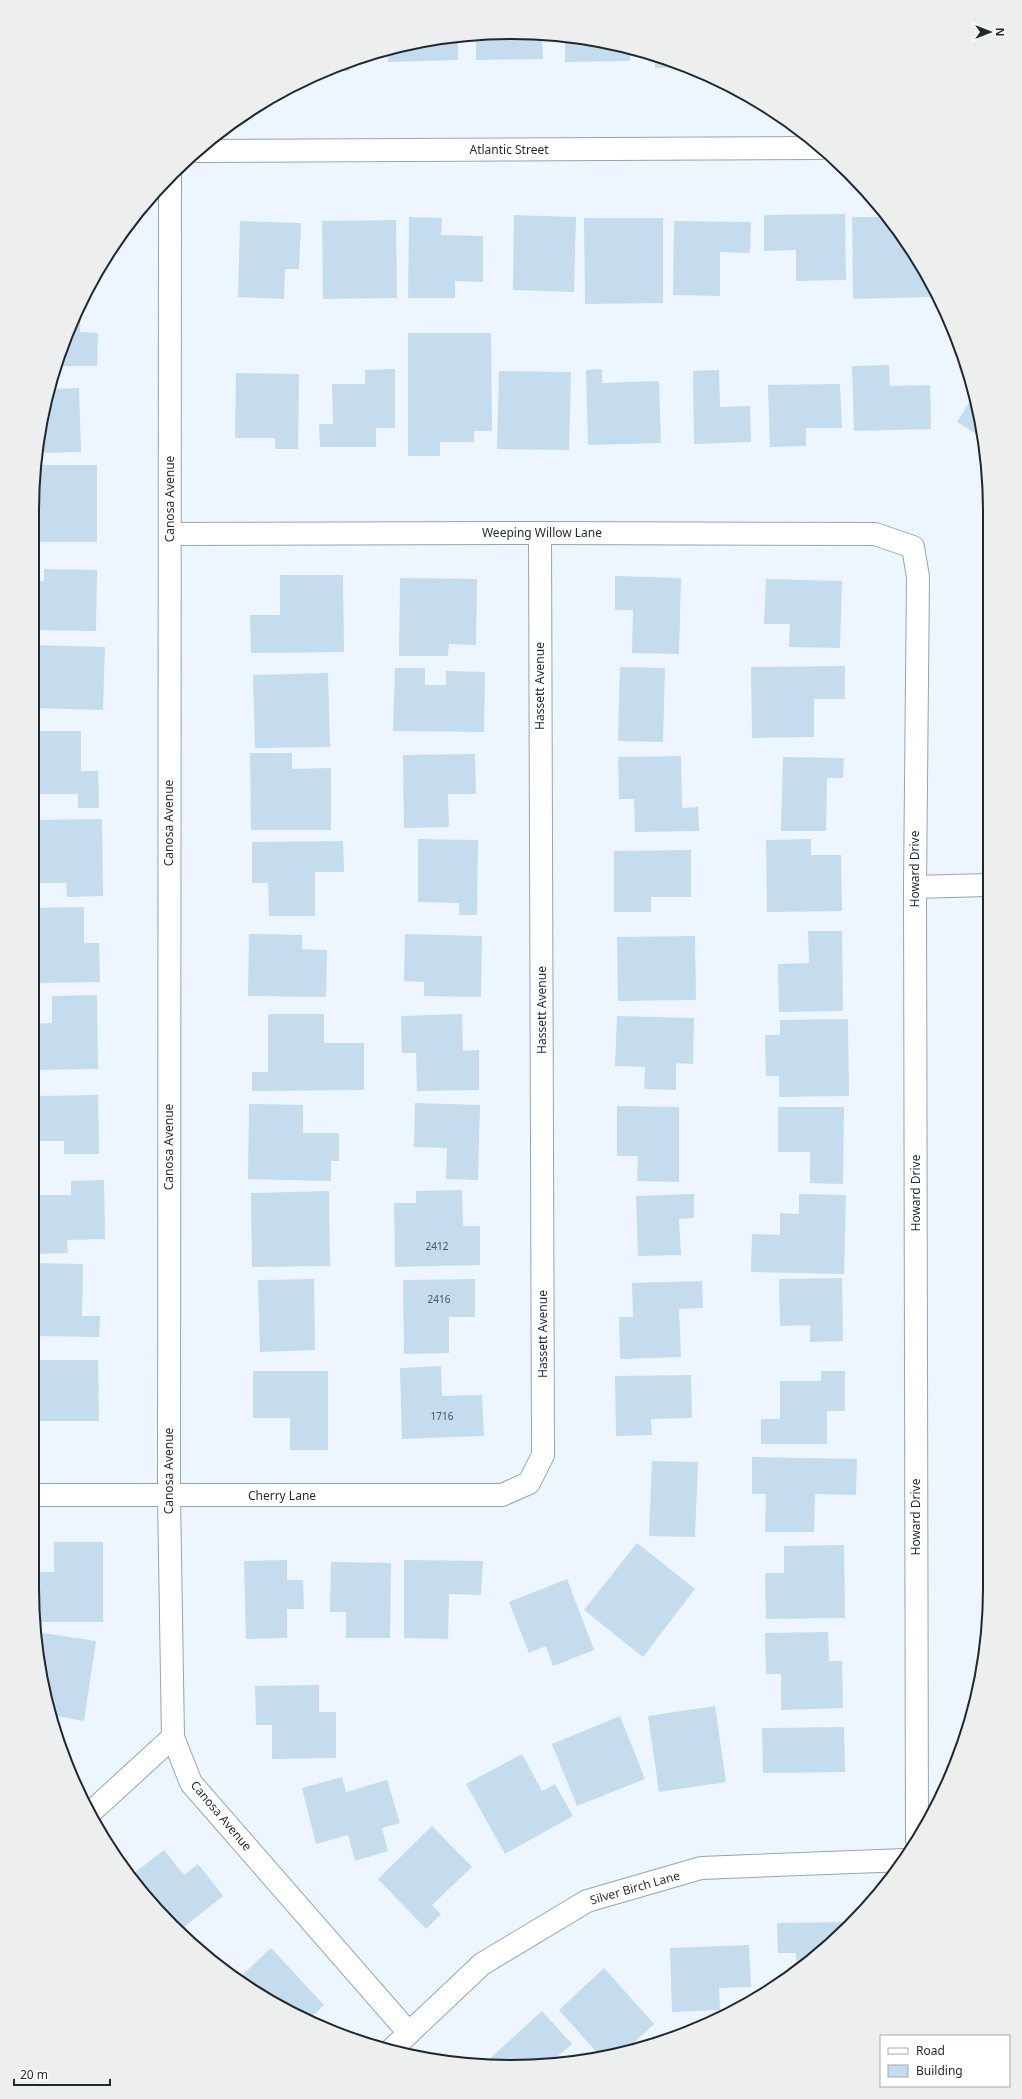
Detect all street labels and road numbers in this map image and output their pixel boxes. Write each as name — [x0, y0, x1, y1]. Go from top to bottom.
street label: Atlantic Street — [469, 141, 549, 158]
street label: Canosa Avenue — [161, 455, 178, 542]
street label: Weeping Willow Lane — [482, 524, 602, 541]
street label: Hassett Avenue — [531, 642, 548, 730]
street label: Canosa Avenue — [160, 779, 177, 866]
street label: Howard Drive — [906, 830, 923, 907]
street label: Hassett Avenue — [533, 966, 550, 1054]
street label: Canosa Avenue — [160, 1103, 177, 1190]
street label: Howard Drive — [907, 1154, 924, 1231]
street label: Hassett Avenue — [534, 1290, 551, 1378]
street label: Canosa Avenue — [160, 1427, 177, 1514]
street label: Howard Drive — [907, 1478, 924, 1555]
street label: Cherry Lane — [248, 1487, 316, 1504]
street label: Canosa Avenue — [187, 1777, 256, 1855]
street label: Silver Birch Lane — [588, 1866, 682, 1908]

